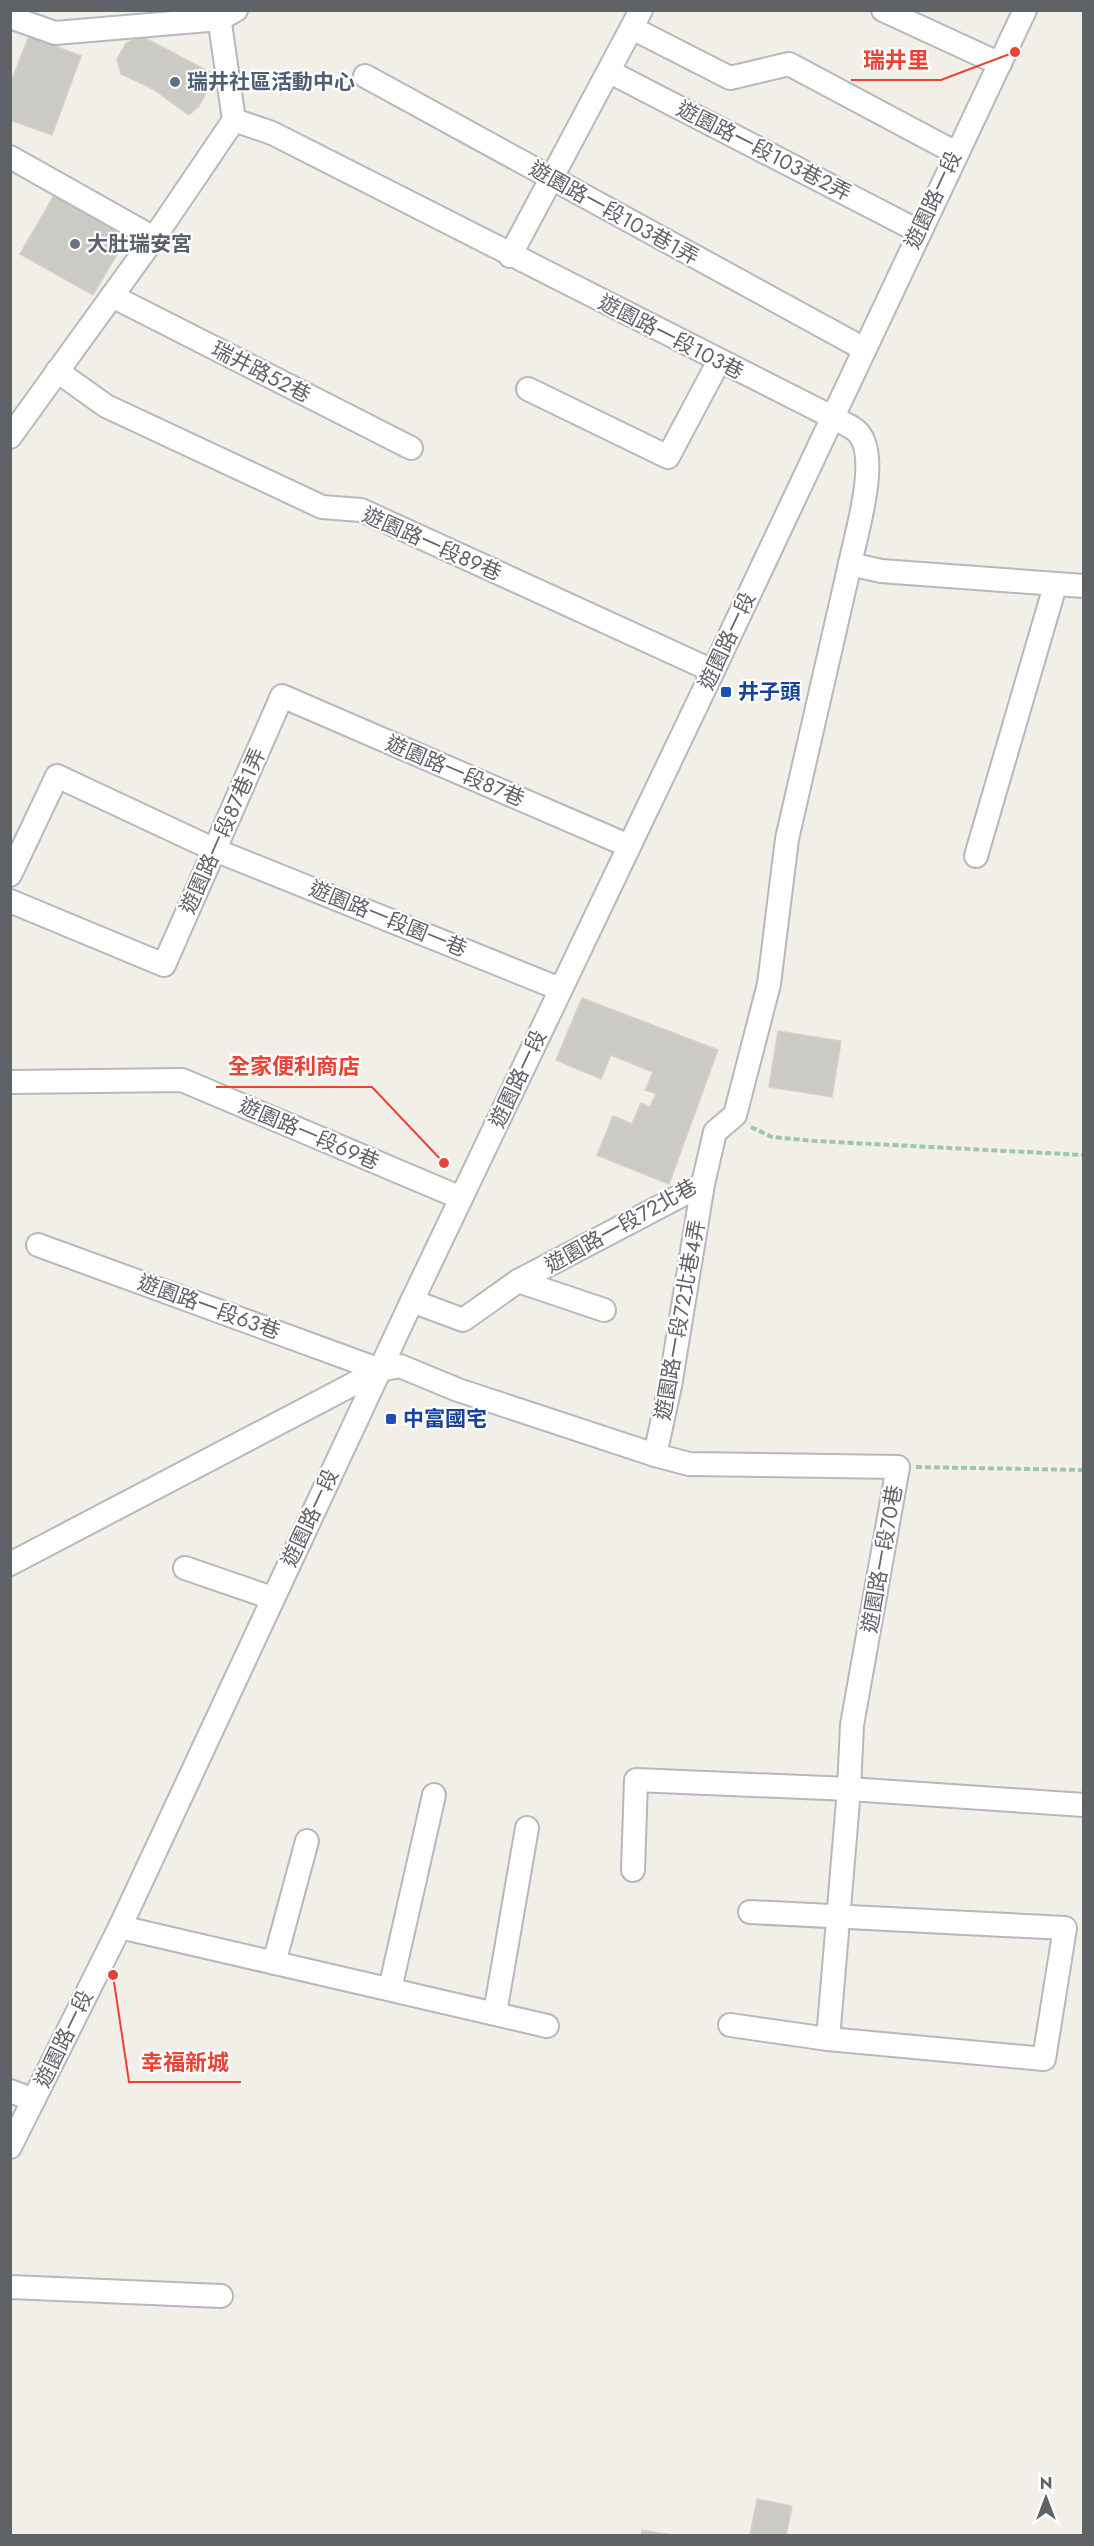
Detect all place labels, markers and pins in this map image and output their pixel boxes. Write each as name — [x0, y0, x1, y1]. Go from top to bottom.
callout: 瑞井里 — [851, 40, 941, 80]
place label: 瑞井社區活動中心 — [187, 67, 355, 97]
marker: 瑞井社區活動中心 — [168, 75, 182, 89]
place label: 大肚瑞安宮 — [87, 229, 192, 259]
marker: 大肚瑞安宮 — [68, 237, 82, 251]
place label: 井子頭 — [738, 677, 801, 707]
marker: 井子頭 — [719, 685, 733, 699]
callout: 全家便利商店 — [216, 1047, 372, 1087]
place label: 中富國宅 — [403, 1404, 487, 1434]
marker: 中富國宅 — [384, 1412, 398, 1426]
callout: 幸福新城 — [129, 2042, 241, 2082]

